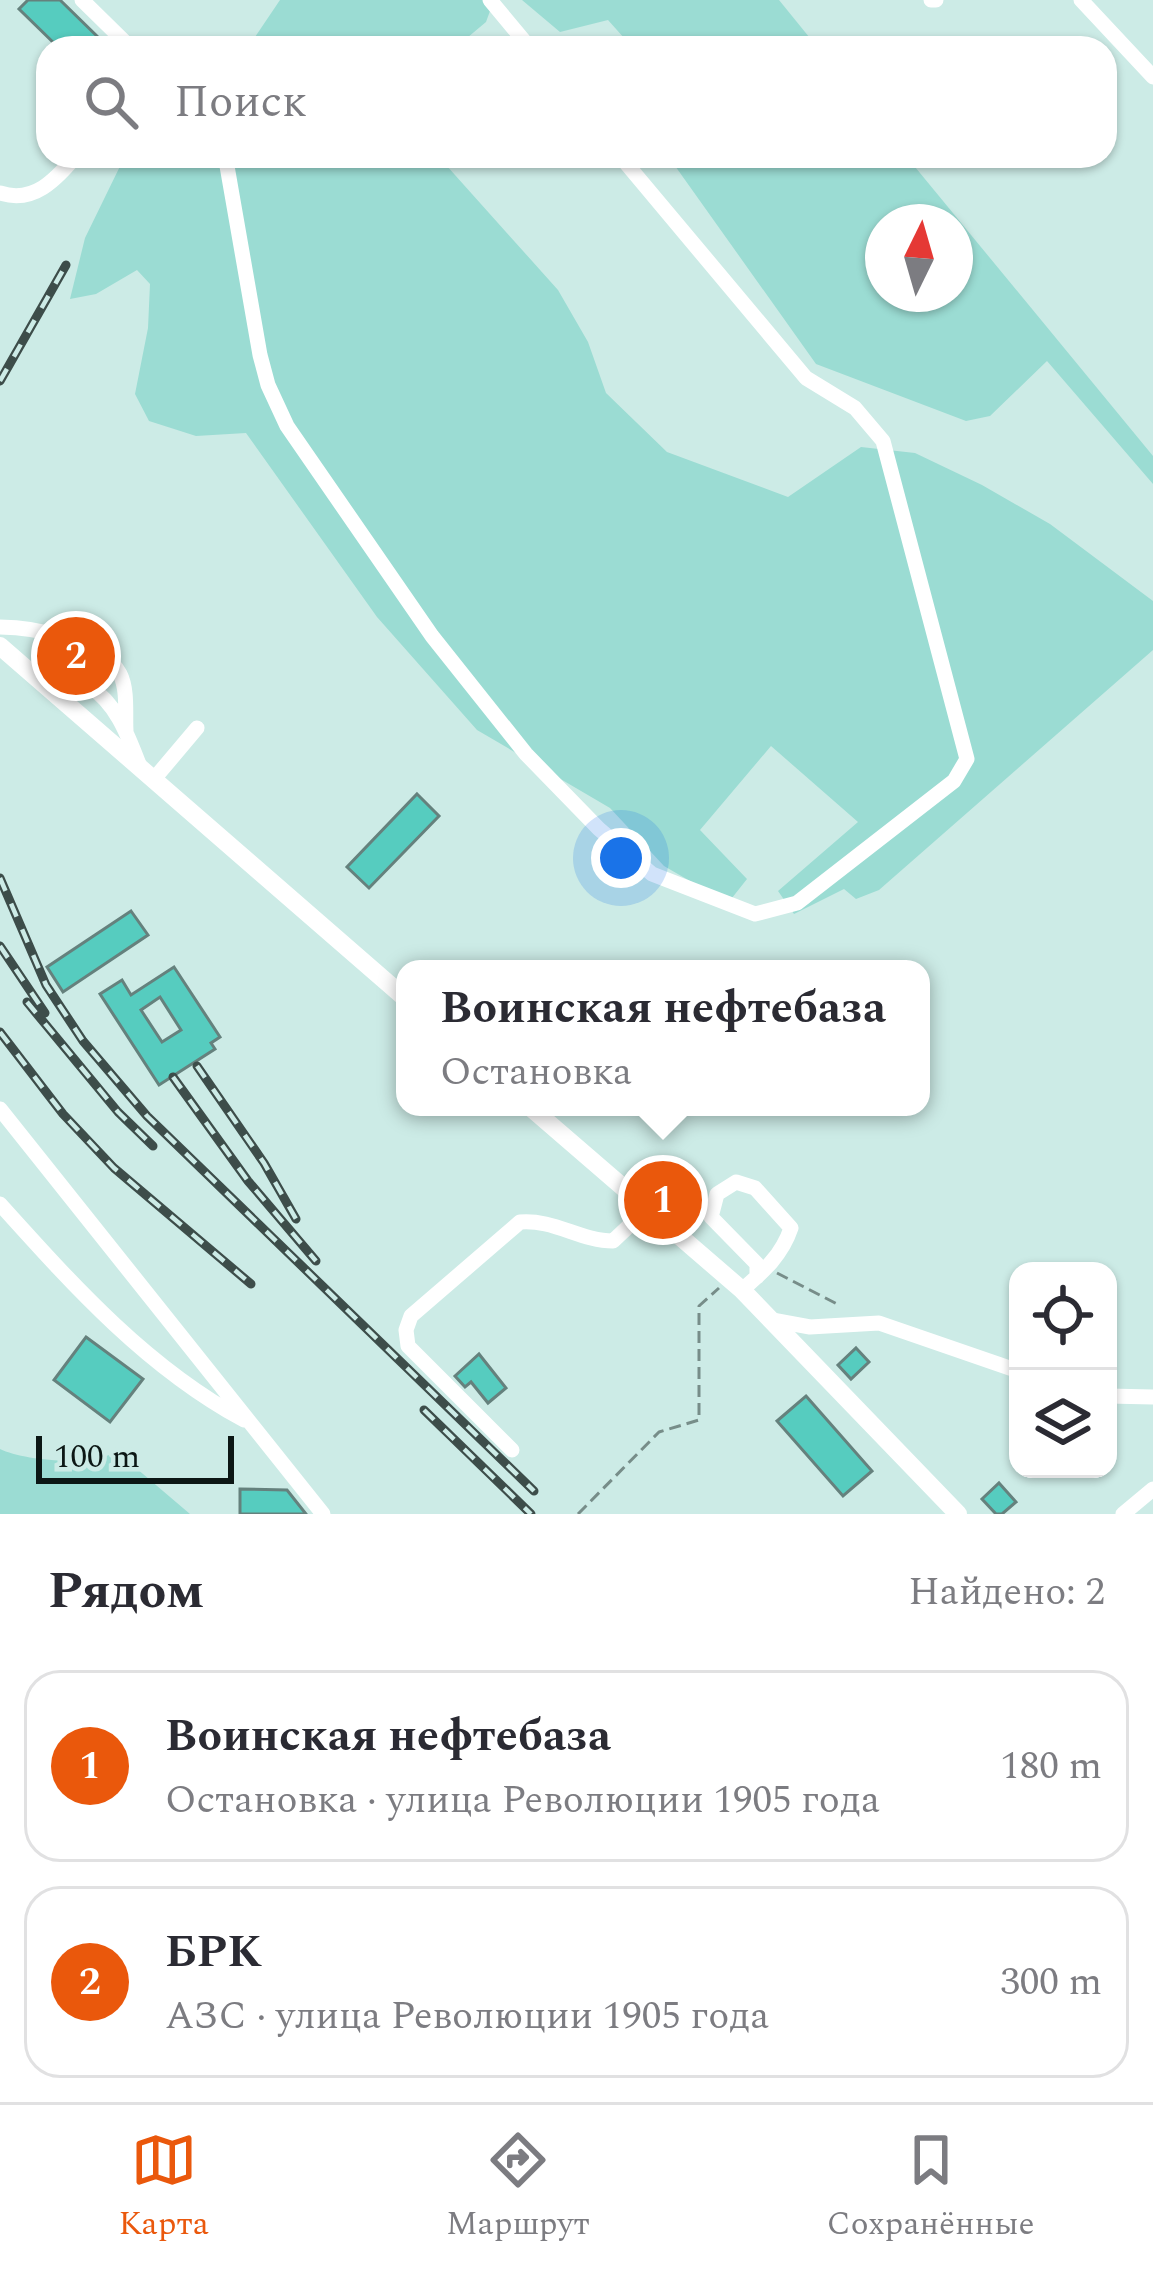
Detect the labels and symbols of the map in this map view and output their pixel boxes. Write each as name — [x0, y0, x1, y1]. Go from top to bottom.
north arrow — [865, 204, 973, 312]
pin: 2 — [37, 611, 115, 701]
your location — [591, 828, 651, 888]
pin: 1 — [624, 1155, 702, 1245]
scale bar — [36, 1430, 234, 1483]

